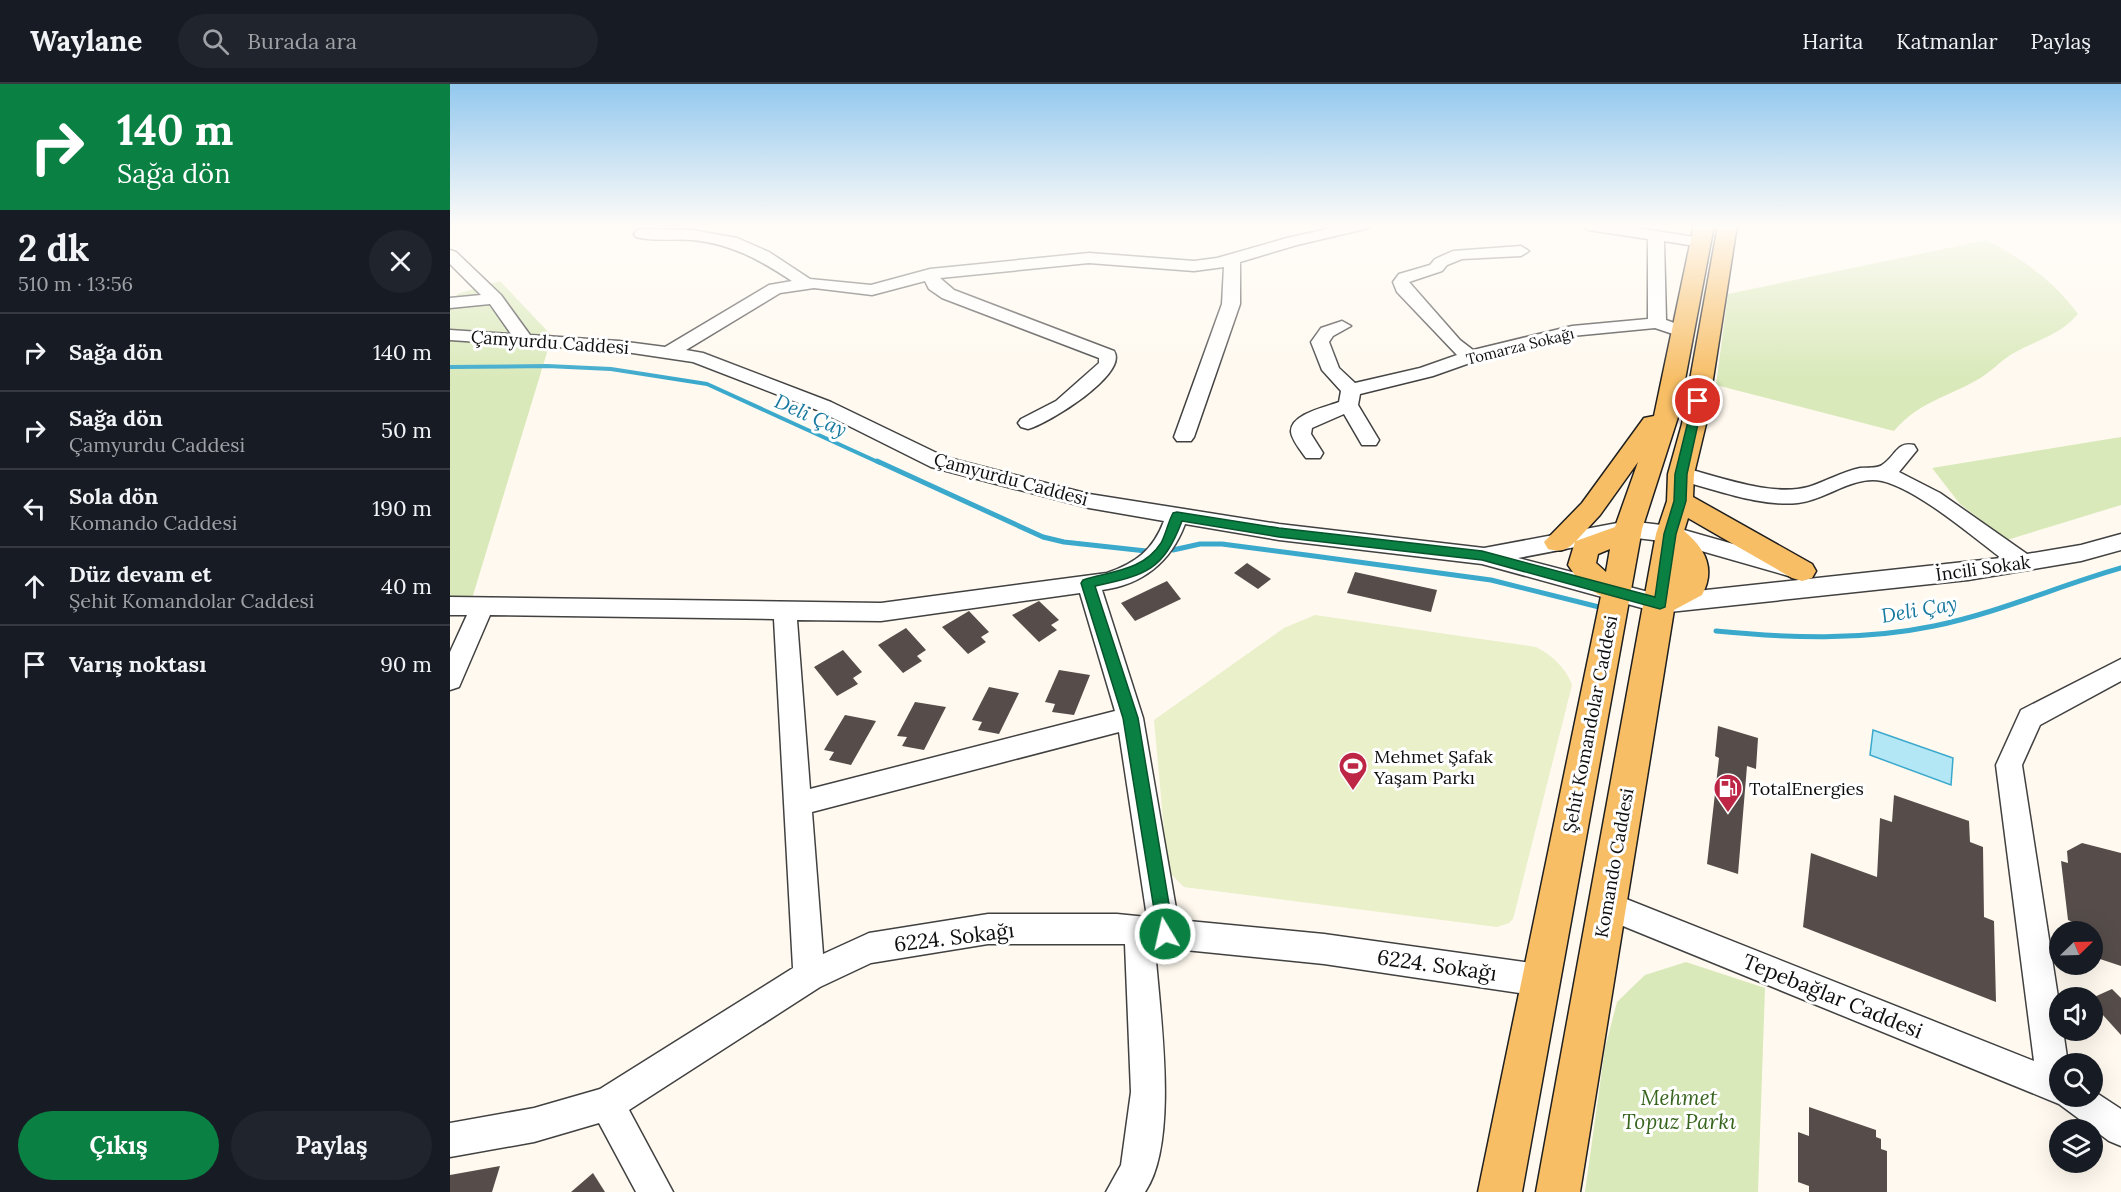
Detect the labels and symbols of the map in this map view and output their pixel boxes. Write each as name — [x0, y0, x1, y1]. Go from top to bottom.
street label: Tomarza Sokağı — [1464, 323, 1576, 369]
street label: Çamyurdu Caddesi — [470, 325, 630, 359]
pin — [1672, 375, 1723, 426]
water label: Deli Çay — [771, 388, 851, 442]
street label: Çamyurdu Caddesi — [931, 447, 1091, 511]
street label: İncili Sokak — [1934, 550, 2032, 586]
water label: Deli Çay — [1879, 590, 1959, 628]
street label: Şehit Komandolar Caddesi — [1558, 613, 1622, 835]
place label: Mehmet Şafak Yaşam Parkı — [1373, 745, 1493, 789]
sports icon: Mehmet Şafak Yaşam Parkı — [1337, 750, 1369, 792]
fuel station icon: TotalEnergies — [1712, 772, 1744, 814]
place label: TotalEnergies — [1749, 777, 1864, 800]
street label: Komando Caddesi — [1590, 786, 1638, 940]
position arrow — [1133, 902, 1197, 966]
street label: 6224. Sokağı — [892, 916, 1016, 958]
north arrow — [2049, 921, 2103, 975]
street label: 6224. Sokağı — [1375, 943, 1499, 987]
street label: Tepebağlar Caddesi — [1739, 948, 1927, 1044]
park label: Mehmet Topuz Parkı — [1622, 1084, 1736, 1135]

